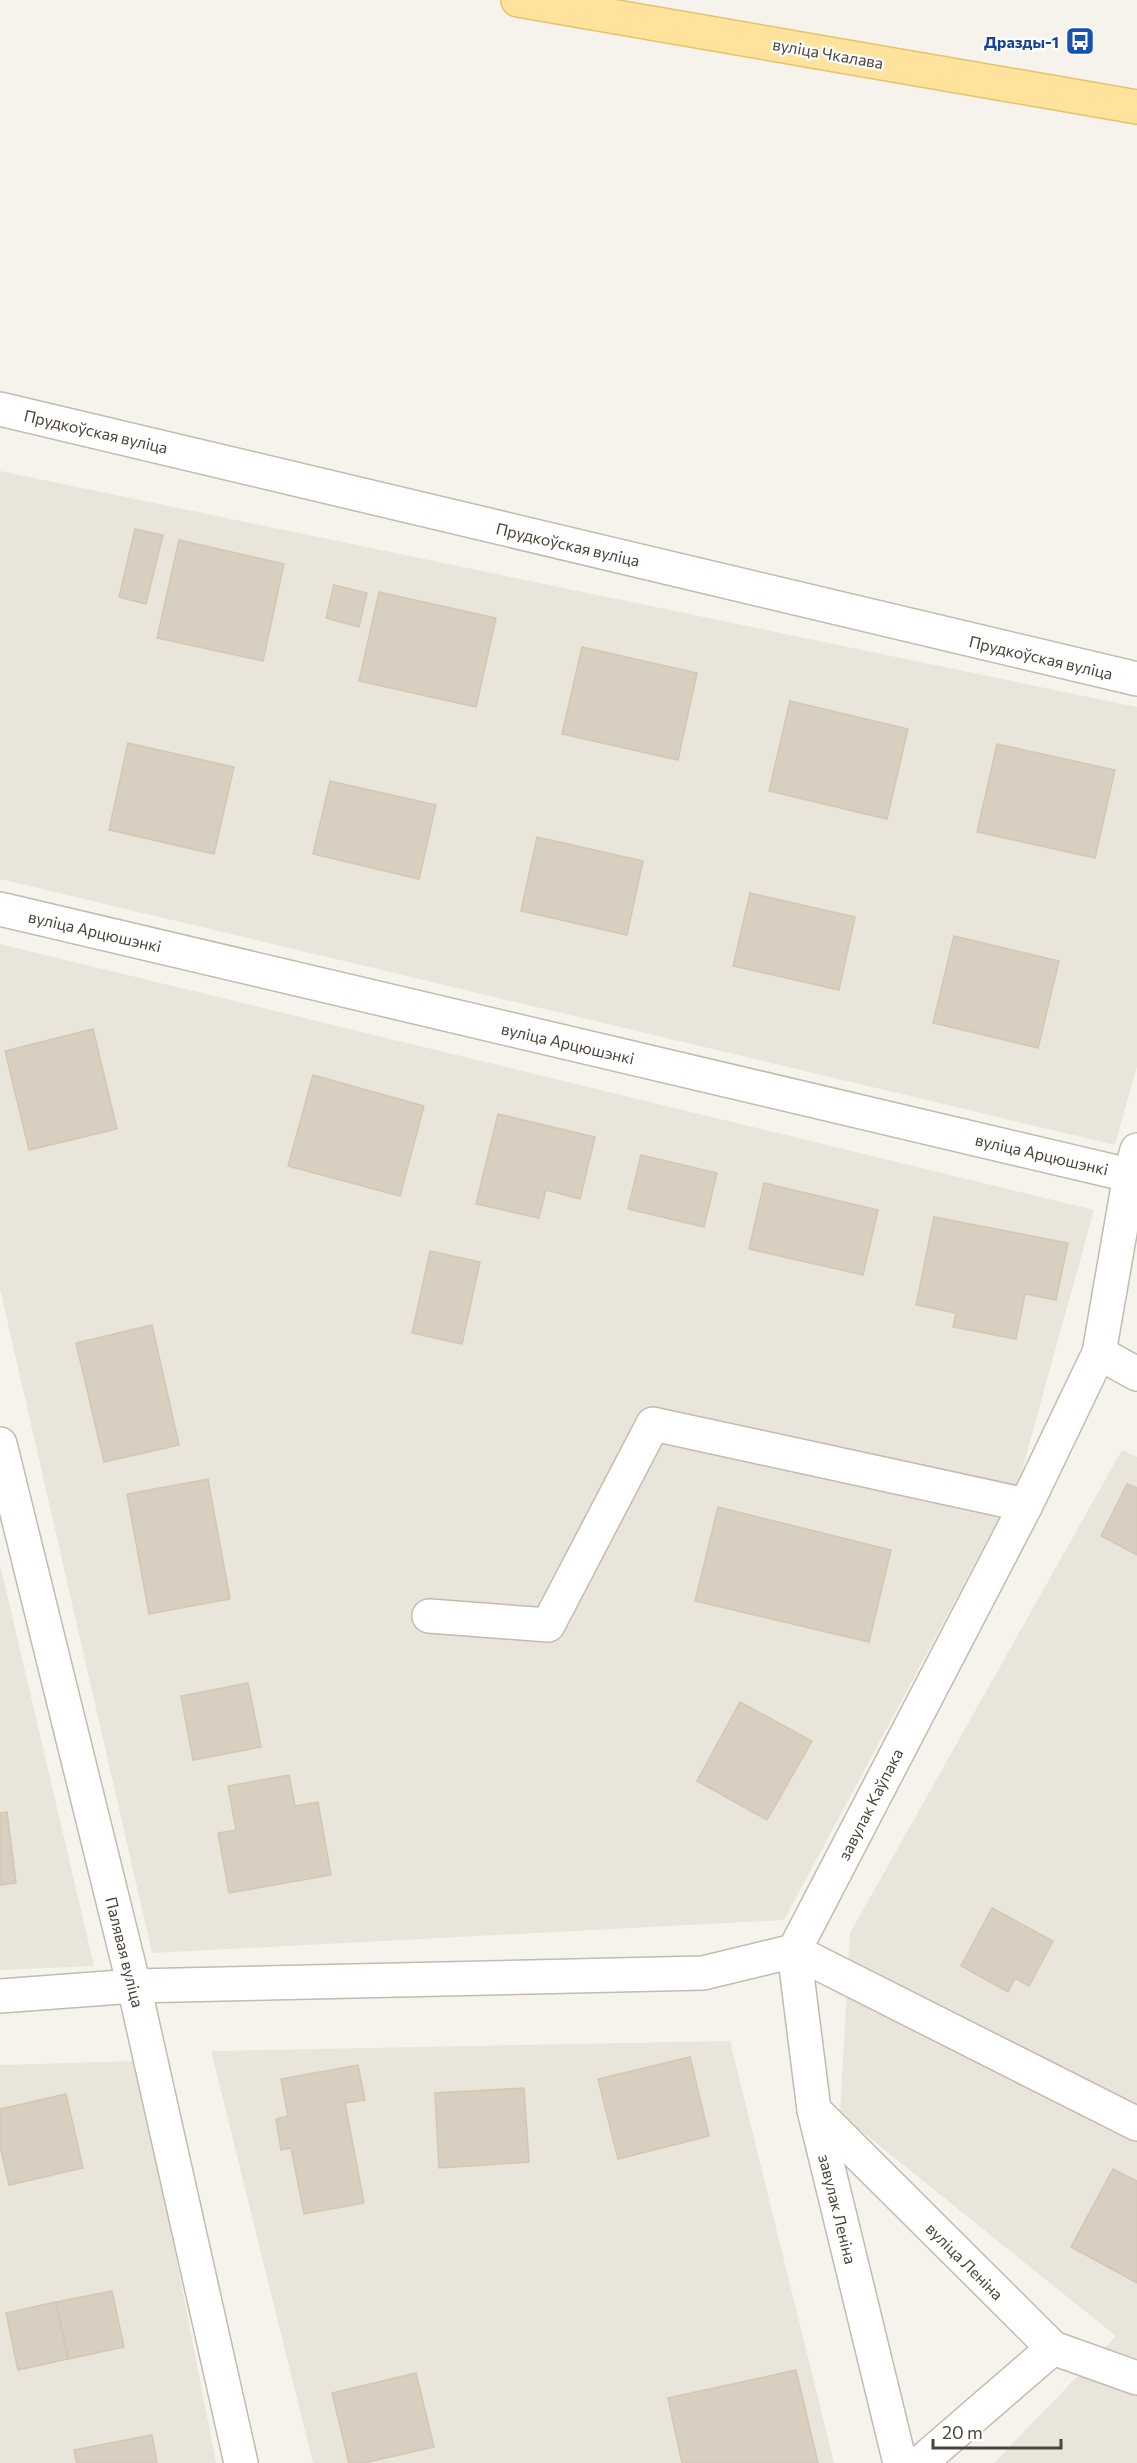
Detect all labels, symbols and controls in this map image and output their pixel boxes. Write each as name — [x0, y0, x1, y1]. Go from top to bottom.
bus stop icon: Дразды-1 — [1064, 25, 1096, 57]
place label: Дразды-1 — [984, 32, 1059, 51]
street label: вуліца Чкалава — [771, 34, 885, 72]
street label: Прудкоўская вуліца — [22, 405, 170, 457]
street label: Прудкоўская вуліца — [494, 518, 642, 570]
street label: Прудкоўская вуліца — [967, 631, 1115, 683]
street label: вуліца Арцюшэнкі — [27, 906, 163, 956]
street label: вуліца Арцюшэнкі — [500, 1018, 636, 1068]
street label: вуліца Арцюшэнкі — [974, 1129, 1110, 1179]
street label: завулак Каўпака — [834, 1745, 906, 1863]
street label: Палявая вуліца — [102, 1895, 148, 2009]
street label: завулак Леніна — [815, 2152, 861, 2266]
street label: вуліца Леніна — [922, 2218, 1008, 2304]
scale bar — [933, 2412, 1060, 2450]
text: 20 m — [942, 2421, 983, 2443]

